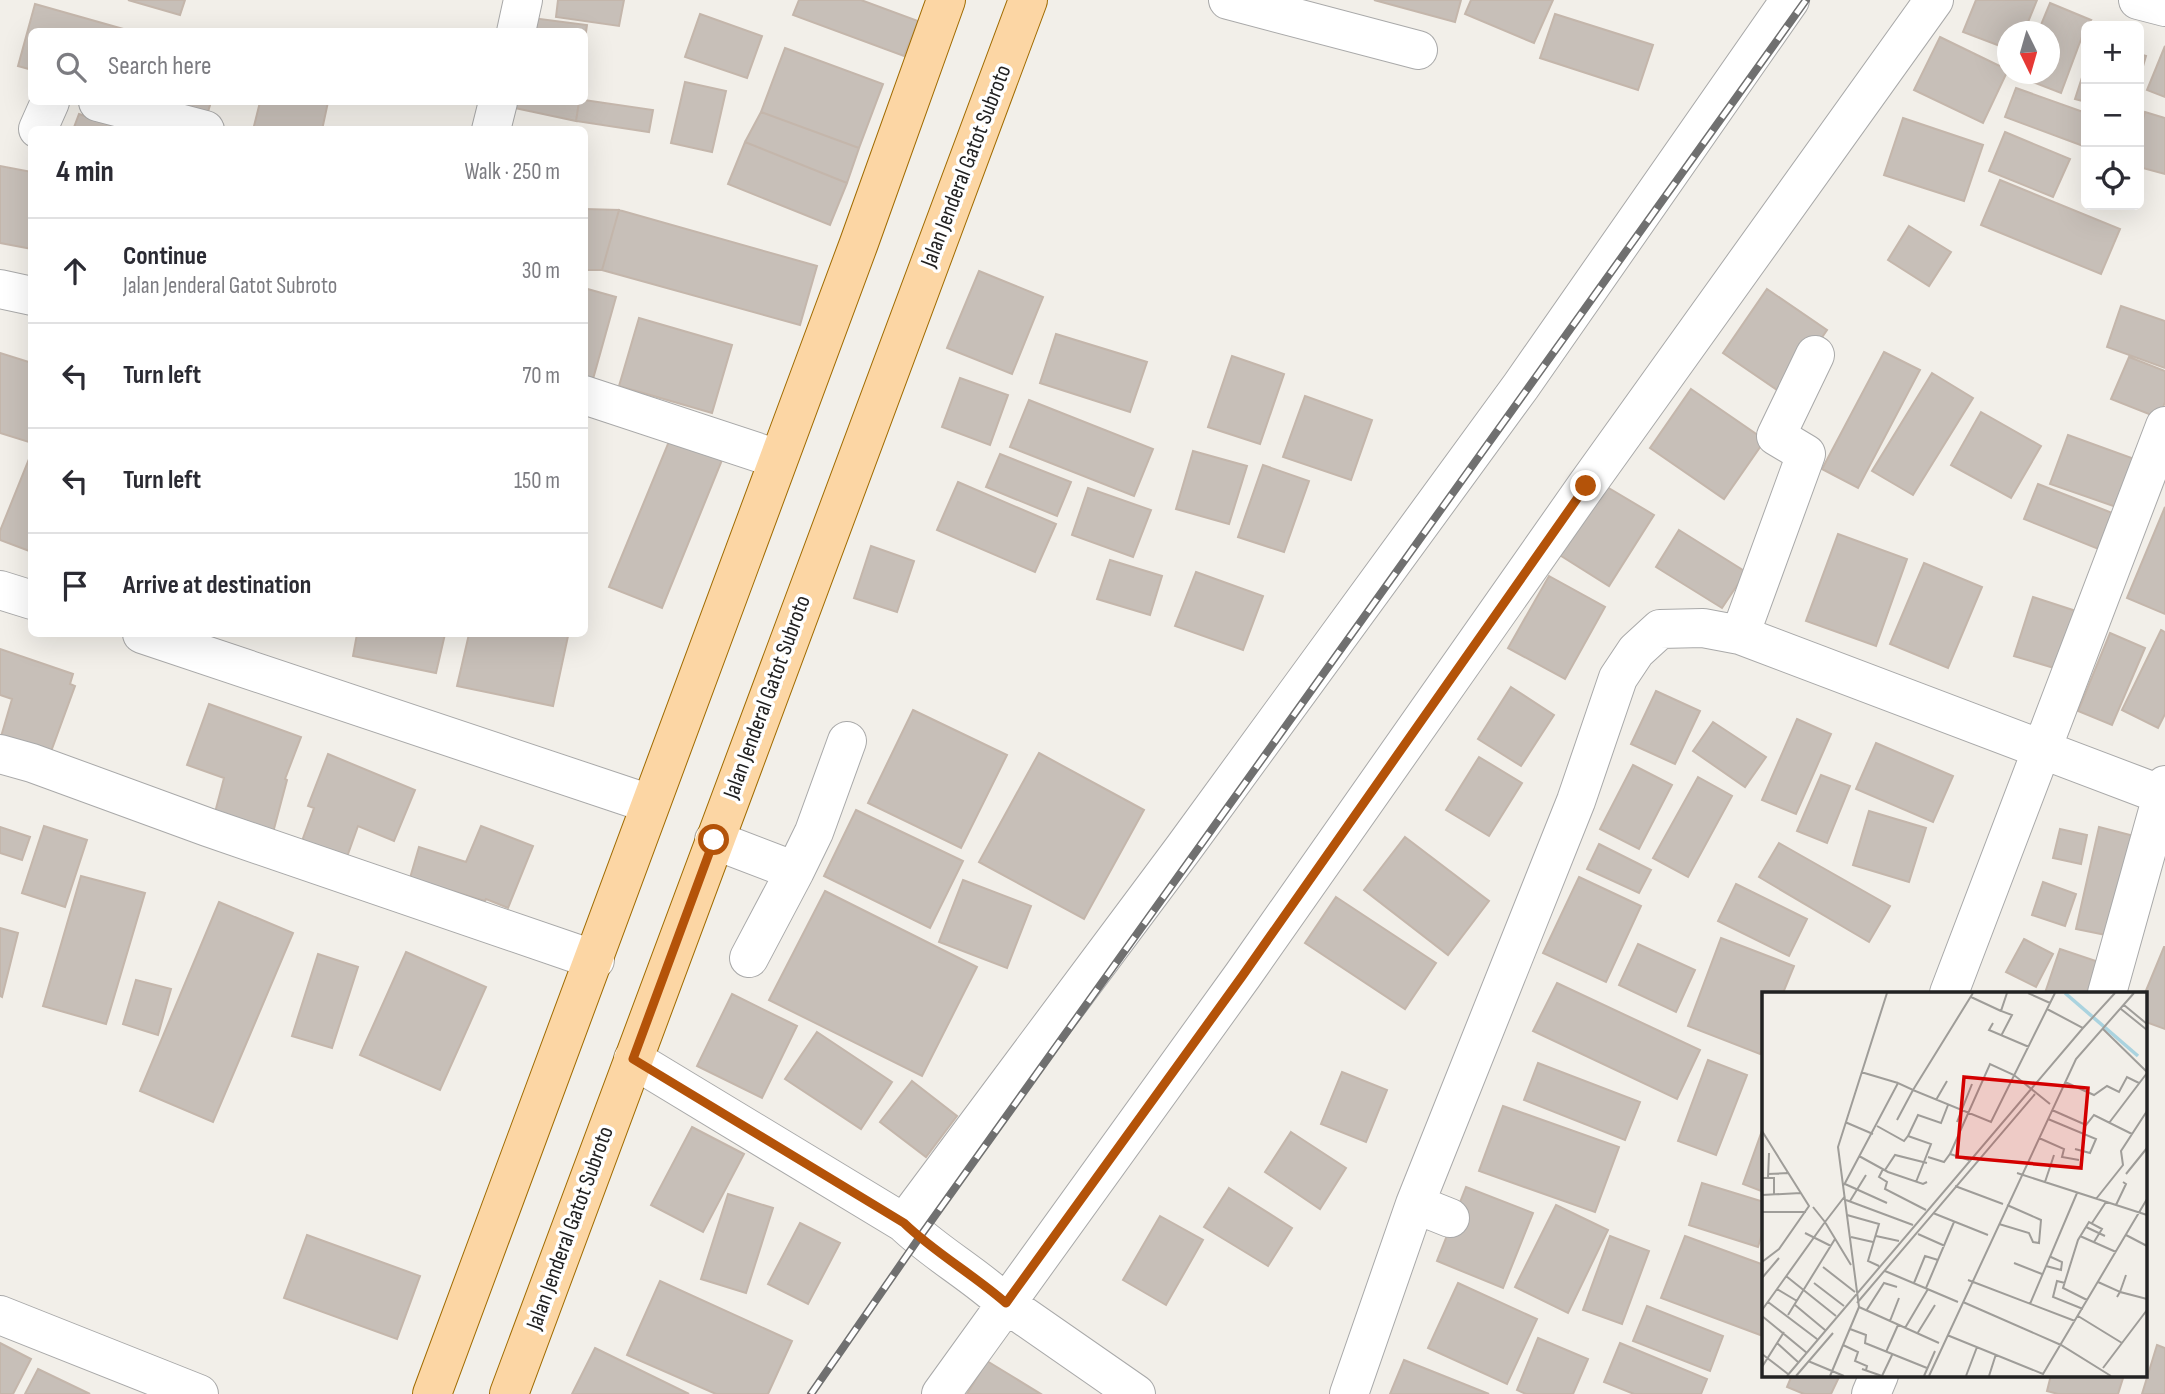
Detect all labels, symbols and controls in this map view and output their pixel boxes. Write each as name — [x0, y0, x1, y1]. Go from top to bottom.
north arrow — [1997, 21, 2060, 84]
map controls — [2081, 21, 2144, 210]
button: + — [2081, 21, 2144, 84]
search box — [28, 28, 588, 105]
icon: search — [52, 48, 90, 86]
text: Search here — [108, 51, 211, 82]
street label: Jalan Jenderal Gatot Subroto — [914, 61, 1017, 272]
button: − — [2081, 84, 2144, 147]
button: locate — [2081, 147, 2144, 210]
text: 4 min — [56, 154, 114, 190]
text: Walk · 250 m — [464, 158, 560, 186]
text: Continue — [123, 241, 207, 272]
icon: ahead — [56, 252, 94, 290]
text: 30 m — [522, 257, 560, 285]
text: Jalan Jenderal Gatot Subroto — [123, 272, 337, 300]
icon: left — [56, 357, 94, 395]
text: Turn left — [123, 360, 201, 391]
text: 70 m — [522, 362, 560, 390]
icon: left — [56, 462, 94, 500]
text: Turn left — [123, 465, 201, 496]
text: 150 m — [514, 467, 560, 495]
route end — [1570, 470, 1601, 501]
icon: arrive — [56, 567, 94, 605]
text: Arrive at destination — [123, 570, 311, 601]
street label: Jalan Jenderal Gatot Subroto — [717, 592, 817, 803]
route start — [698, 824, 729, 855]
inset map — [1762, 992, 2148, 1376]
street label: Jalan Jenderal Gatot Subroto — [520, 1123, 620, 1334]

